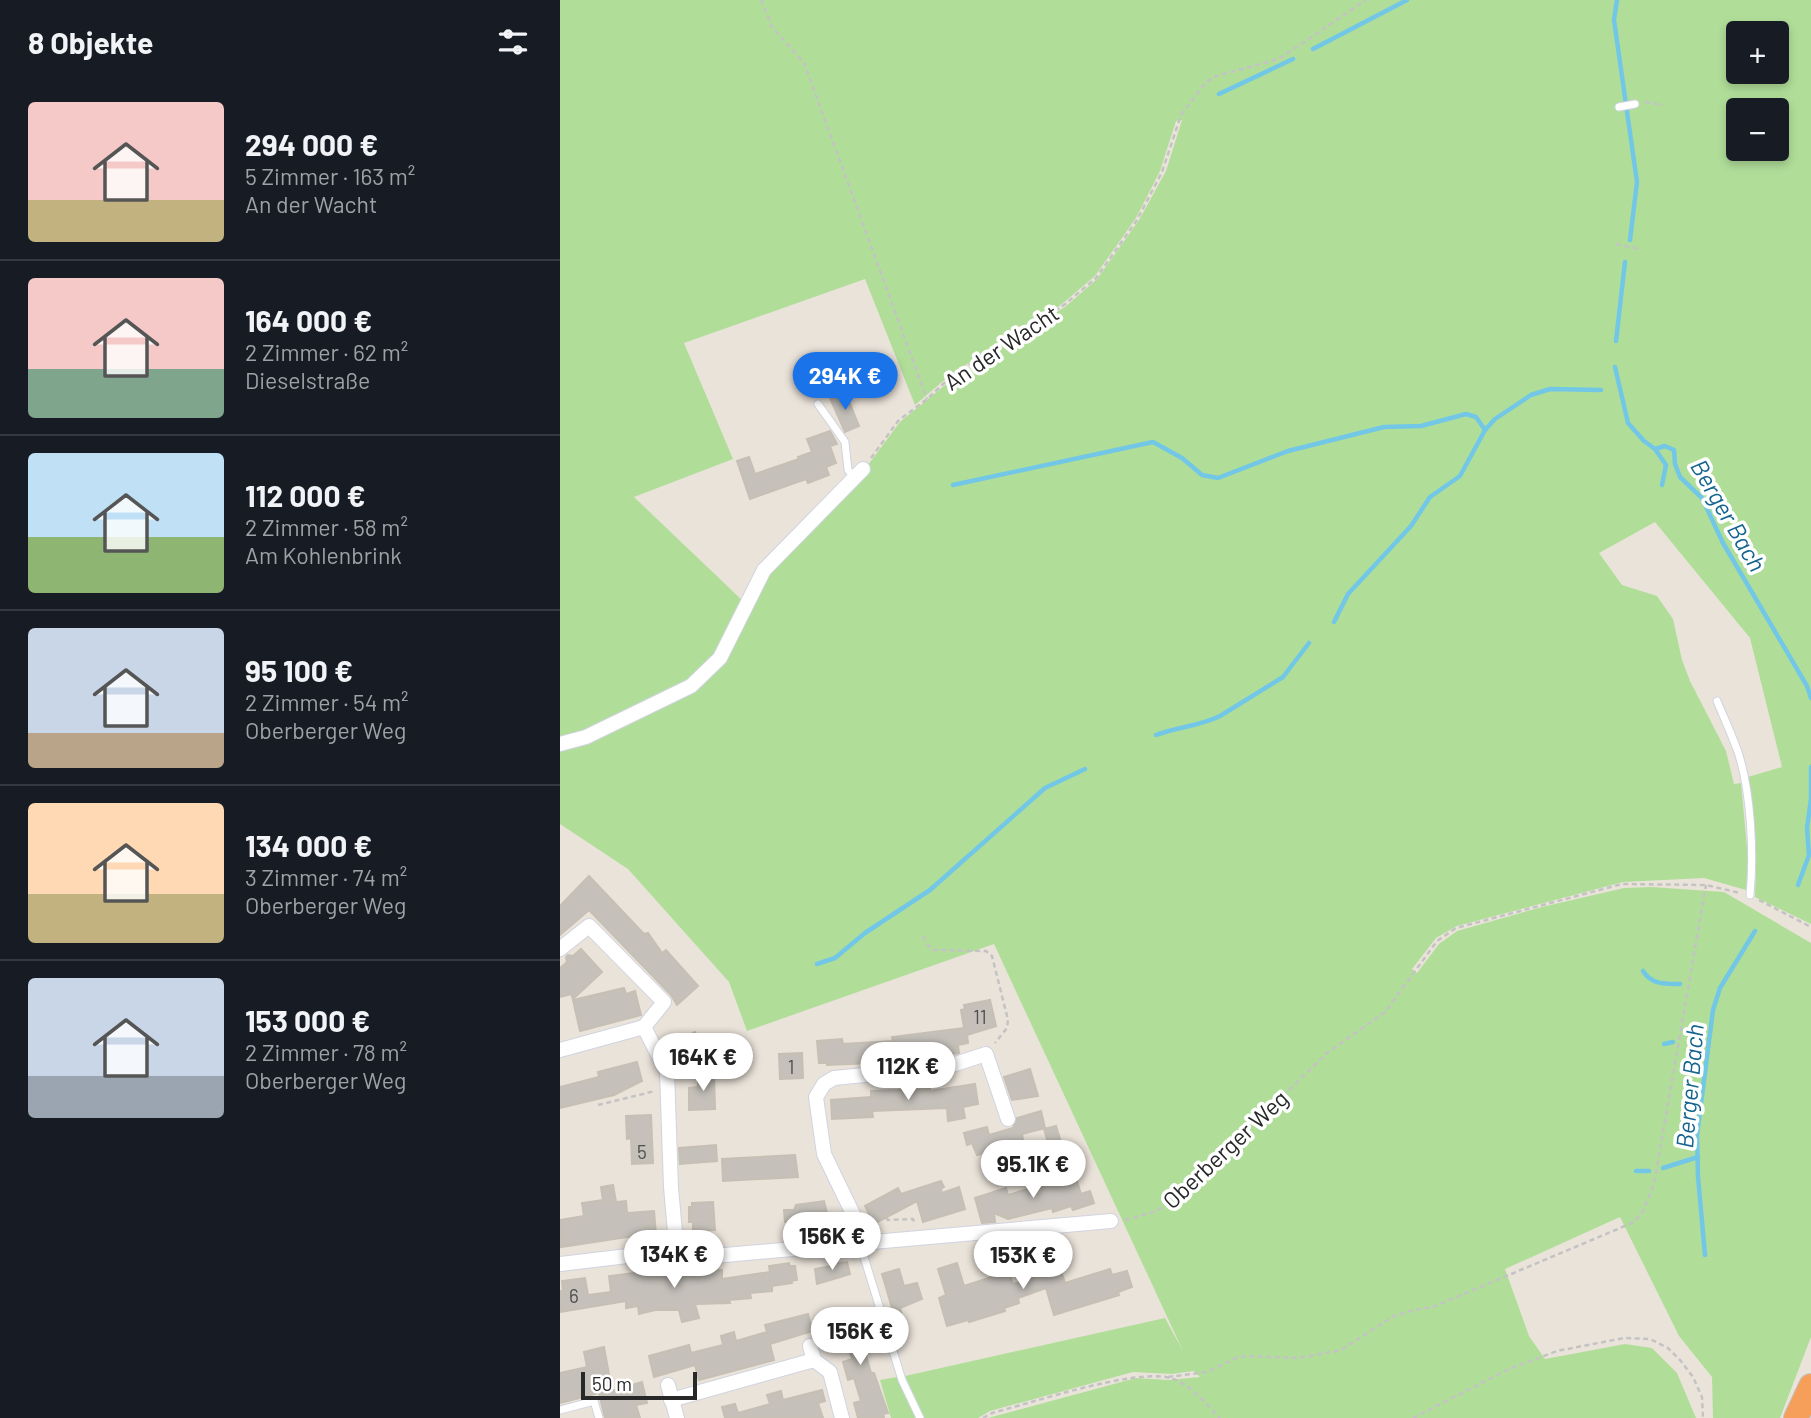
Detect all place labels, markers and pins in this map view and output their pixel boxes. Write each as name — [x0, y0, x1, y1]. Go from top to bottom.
pin: 294K € — [788, 352, 902, 412]
pin: 164K € — [646, 1034, 760, 1093]
pin: 112K € — [851, 1042, 965, 1102]
pin: 95.1K € — [968, 1140, 1098, 1200]
pin: 156K € — [775, 1212, 889, 1272]
pin: 134K € — [617, 1230, 731, 1290]
pin: 153K € — [966, 1232, 1080, 1291]
pin: 156K € — [803, 1308, 917, 1367]

